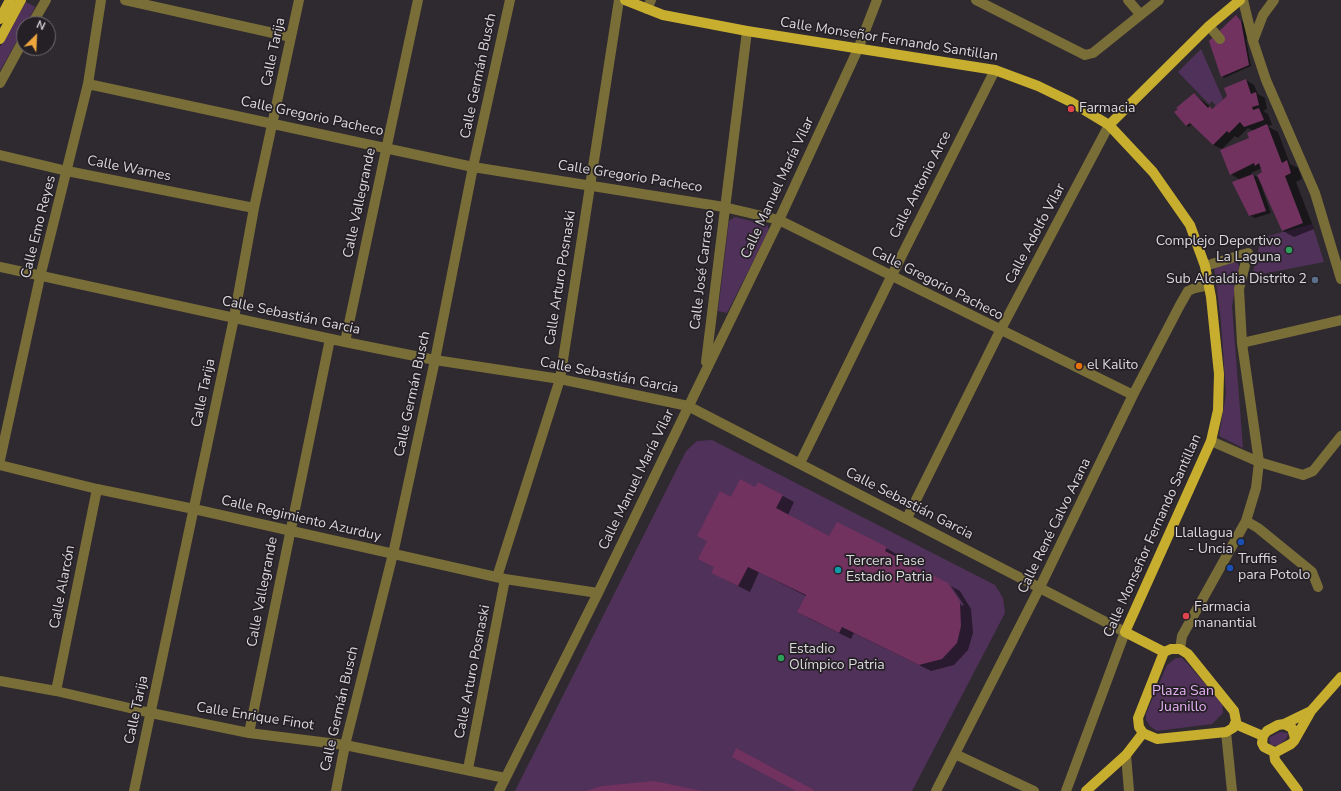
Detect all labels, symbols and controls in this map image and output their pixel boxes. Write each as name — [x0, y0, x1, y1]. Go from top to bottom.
street label: Calle Germán Busch — [457, 12, 501, 140]
street label: Calle Monseñor Fernando Santillan — [779, 14, 999, 66]
north arrow — [16, 16, 56, 56]
street label: Calle Tarija — [259, 16, 289, 88]
text: N — [34, 17, 47, 34]
street label: Calle Gregorio Pacheco — [239, 94, 385, 140]
place label: Farmacia — [1079, 101, 1135, 117]
marker: Farmacia — [1066, 104, 1076, 114]
street label: Calle Manuel María Vilar — [738, 114, 818, 262]
street label: Calle Antonio Arce — [887, 129, 955, 241]
street label: Calle Vallegrande — [340, 147, 380, 259]
street label: Calle Warnes — [86, 153, 172, 185]
street label: Calle Gregorio Pacheco — [557, 157, 703, 197]
street label: Calle Emo Reyes — [18, 174, 60, 280]
street label: Calle Adolfo Vilar — [1002, 181, 1070, 287]
street label: Calle José Carrasco — [687, 209, 719, 331]
street label: Calle Arturo Posnaski — [542, 210, 580, 346]
place label: Complejo Deportivo La Laguna — [1156, 234, 1281, 266]
street label: Calle Gregorio Pacheco — [868, 243, 1006, 325]
marker: Complejo Deportivo La Laguna — [1284, 245, 1294, 255]
place label: Sub Alcaldia Distrito 2 — [1166, 272, 1307, 288]
marker: Sub Alcaldia Distrito 2 — [1310, 275, 1320, 285]
street label: Calle Sebastián Garcia — [220, 293, 362, 339]
street label: Calle Germán Busch — [391, 330, 435, 458]
street label: Calle Sebastián Garcia — [538, 354, 680, 398]
street label: Calle Tarija — [189, 357, 219, 429]
place label: el Kalito — [1087, 358, 1138, 374]
marker: el Kalito — [1074, 361, 1084, 371]
street label: Calle Manuel María Vilar — [596, 407, 678, 553]
street label: Calle Monseñor Fernando Santillan — [1100, 432, 1206, 640]
street label: Calle René Calvo Arana — [1015, 456, 1095, 596]
street label: Calle Sebastián Garcia — [842, 465, 976, 543]
street label: Calle Regimiento Azurduy — [219, 492, 383, 546]
place label: Llallagua - Uncia — [1175, 526, 1233, 558]
street label: Calle Vallegrande — [244, 535, 282, 649]
marker: Llallagua - Uncia — [1236, 537, 1246, 547]
street label: Calle Alarcón — [47, 544, 79, 630]
place label: Truffis para Potolo — [1238, 552, 1310, 584]
place label: Tercera Fase Estadio Patria — [846, 554, 932, 586]
marker: Truffis para Potolo — [1225, 563, 1235, 573]
marker: Tercera Fase Estadio Patria — [833, 565, 843, 575]
place label: Farmacia manantial — [1194, 600, 1256, 632]
street label: Calle Arturo Posnaski — [452, 604, 494, 740]
marker: Farmacia manantial — [1181, 611, 1191, 621]
place label: Estadio Olímpico Patria — [789, 642, 885, 674]
street label: Calle Germán Busch — [317, 645, 363, 773]
marker: Estadio Olímpico Patria — [776, 653, 786, 663]
street label: Calle Tarija — [122, 674, 152, 746]
park label: Plaza San Juanillo — [1152, 684, 1214, 716]
street label: Calle Enrique Finot — [195, 699, 315, 735]

